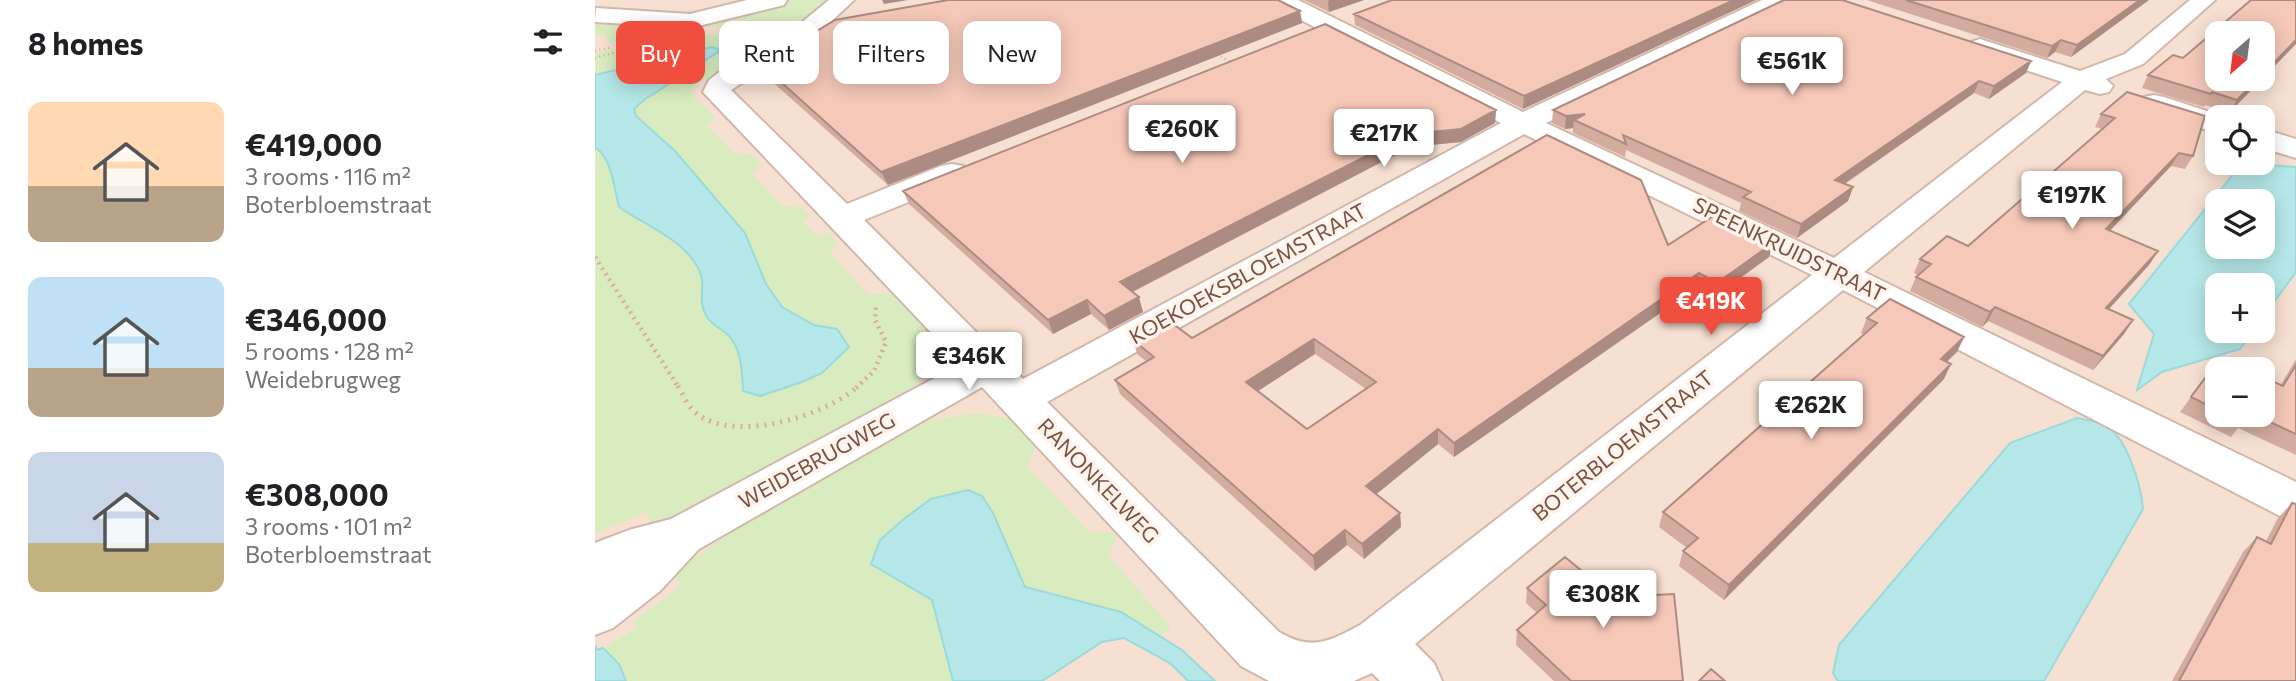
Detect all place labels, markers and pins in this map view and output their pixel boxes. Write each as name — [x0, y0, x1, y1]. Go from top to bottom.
pin: €561K — [1743, 38, 1841, 97]
pin: €260K — [1133, 106, 1231, 165]
pin: €217K — [1335, 110, 1433, 169]
pin: €197K — [2023, 172, 2121, 231]
pin: €419K — [1662, 278, 1760, 337]
pin: €346K — [920, 332, 1018, 392]
pin: €262K — [1762, 382, 1860, 441]
pin: €308K — [1554, 570, 1652, 630]

